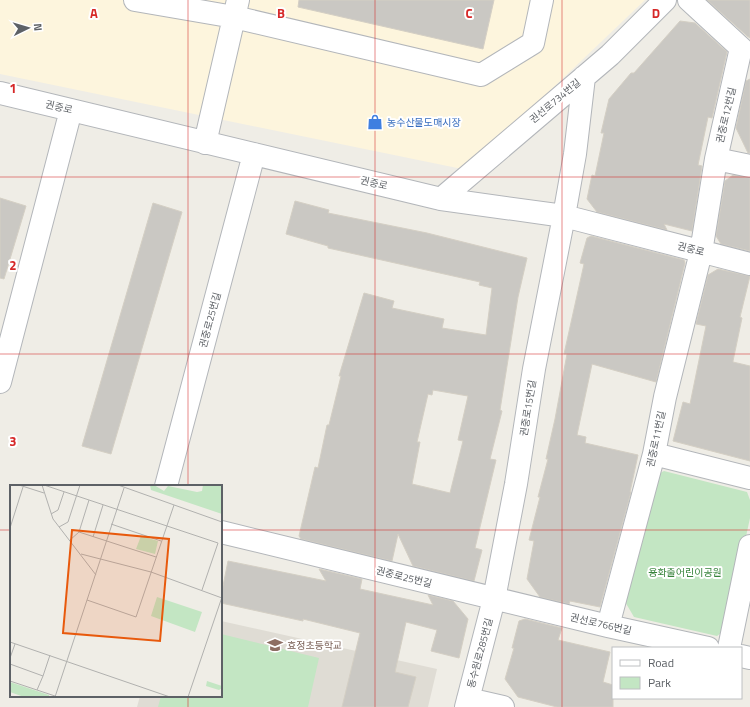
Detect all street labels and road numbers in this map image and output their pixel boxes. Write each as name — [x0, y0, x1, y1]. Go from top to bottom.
street label: 권선로734번길 — [526, 75, 584, 127]
street label: 권중로12번길 — [712, 85, 740, 145]
street label: 권중로 — [44, 97, 74, 117]
street label: 권중로 — [359, 173, 389, 193]
street label: 권중로 — [676, 238, 706, 260]
street label: 권중로25번길 — [195, 290, 225, 350]
street label: 권중로15번길 — [516, 379, 540, 437]
street label: 권중로11번길 — [643, 409, 669, 469]
street label: 권중로25번길 — [374, 563, 434, 591]
street label: 권선로766번길 — [569, 610, 633, 638]
street label: 동수원로285번길 — [463, 616, 497, 690]

